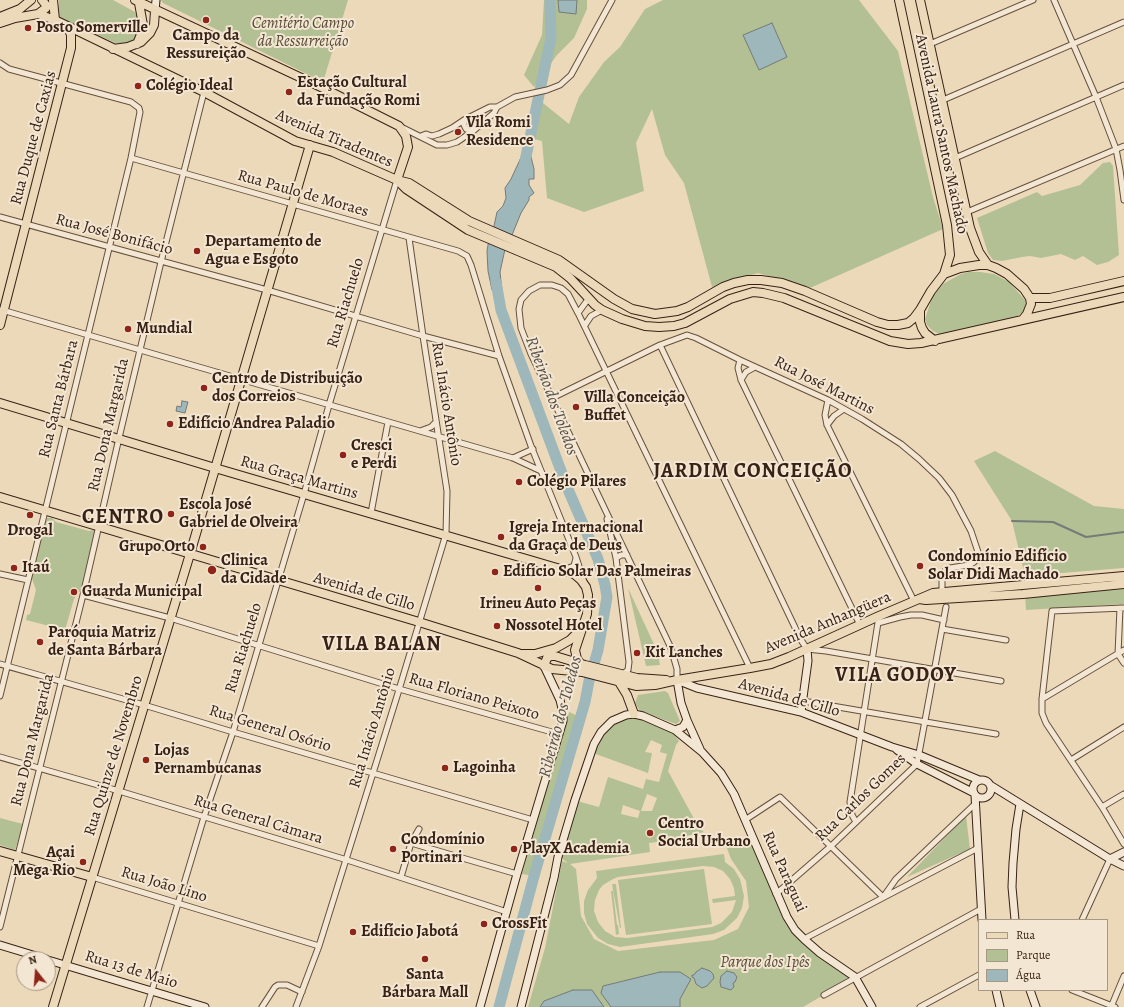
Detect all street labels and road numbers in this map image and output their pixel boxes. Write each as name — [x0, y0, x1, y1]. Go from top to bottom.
street label: Avenida Laura Santos Machado — [910, 32, 972, 236]
street label: Rua Duque de Caxias — [7, 69, 61, 207]
street label: Avenida Tiradentes — [273, 106, 395, 172]
street label: Rua Paulo de Moraes — [235, 166, 371, 222]
street label: Rua José Bonifácio — [53, 210, 175, 260]
street label: Rua Riachuelo — [323, 256, 369, 350]
street label: Rua Santa Bárbara — [35, 338, 83, 460]
street label: Rua Inácio Antônio — [427, 341, 465, 467]
street label: Rua José Martins — [771, 353, 877, 419]
street label: Rua Dona Margarida — [84, 357, 134, 493]
street label: Rua Graça Martins — [238, 452, 360, 504]
street label: Avenida de Cillo — [311, 568, 417, 616]
street label: Avenida Anhangüera — [762, 588, 894, 658]
street label: Rua Riachuelo — [221, 601, 267, 695]
street label: Rua Inácio Antônio — [346, 665, 400, 791]
street label: Rua Floriano Peixoto — [407, 669, 541, 725]
street label: Rua Dona Margarida — [7, 672, 59, 808]
street label: Rua Quinze de Novembro — [80, 674, 148, 838]
street label: Avenida de Cillo — [736, 674, 842, 722]
street label: Rua General Osório — [207, 701, 333, 757]
street label: Rua Carlos Gomes — [812, 750, 910, 846]
street label: Rua General Câmara — [191, 791, 325, 849]
street label: Rua Paraguai — [758, 829, 810, 915]
street label: Rua João Lino — [119, 863, 209, 907]
street label: Rua 13 de Maio — [82, 947, 180, 993]

